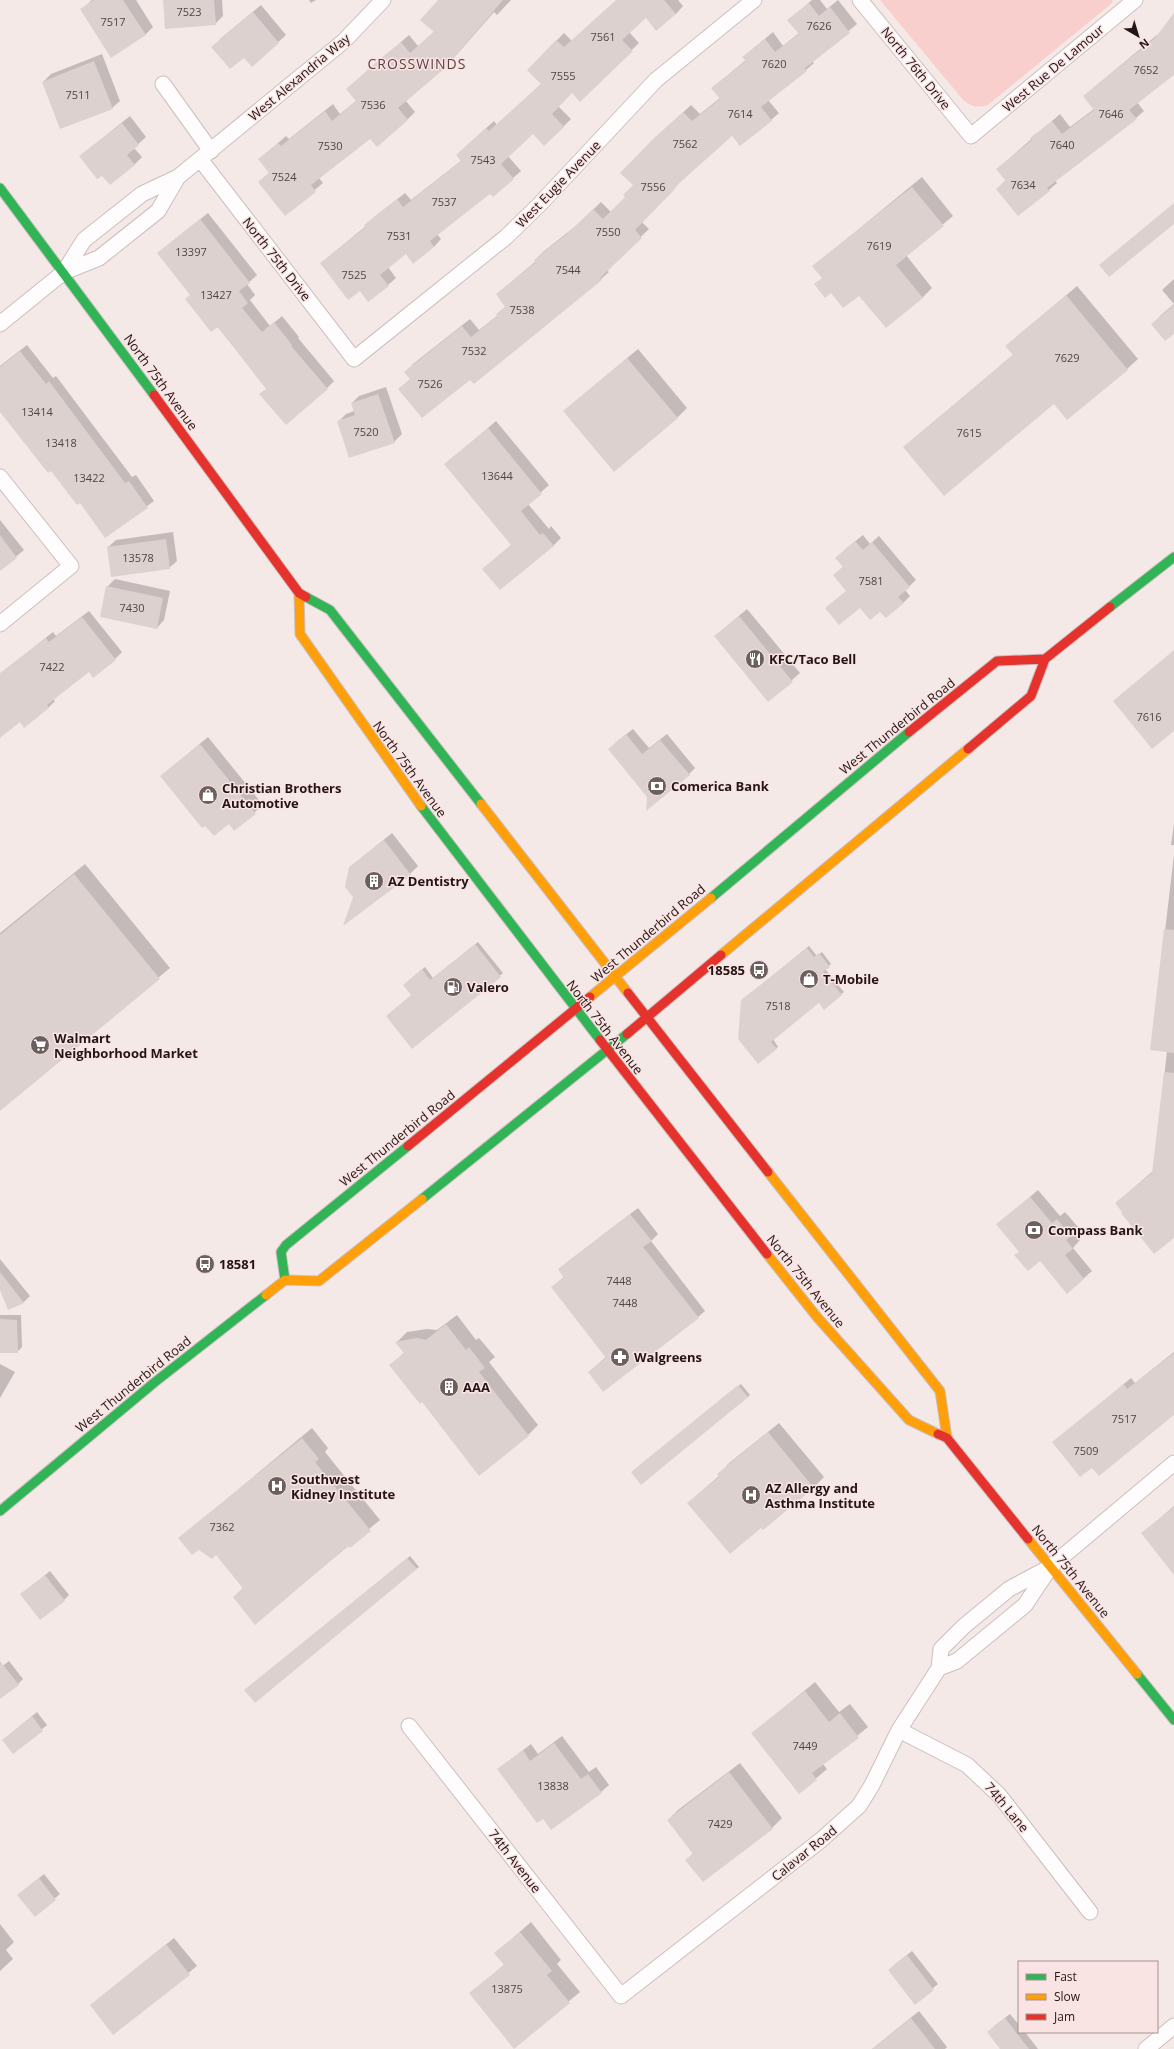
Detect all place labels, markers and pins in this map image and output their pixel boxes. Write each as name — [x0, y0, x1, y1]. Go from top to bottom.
restaurant icon: KFC/Taco Bell — [744, 648, 766, 670]
place label: KFC/Taco Bell — [769, 650, 856, 668]
bank icon: Comerica Bank — [646, 775, 668, 797]
place label: Comerica Bank — [671, 777, 770, 795]
place label: Christian Brothers Automotive — [222, 779, 341, 812]
shop icon: Christian Brothers Automotive — [197, 784, 219, 806]
building icon: AZ Dentistry — [363, 870, 385, 892]
place label: AZ Dentistry — [388, 872, 469, 890]
bus stop icon: 18585 — [748, 959, 770, 981]
place label: 18585 — [708, 961, 745, 979]
shop icon: T-Mobile — [798, 968, 820, 990]
place label: T-Mobile — [823, 970, 879, 988]
fuel station icon: Valero — [442, 976, 464, 998]
place label: Valero — [467, 978, 509, 996]
place label: Walmart Neighborhood Market — [54, 1029, 198, 1062]
supermarket icon: Walmart Neighborhood Market — [29, 1034, 51, 1056]
bank icon: Compass Bank — [1023, 1219, 1045, 1241]
place label: Compass Bank — [1048, 1221, 1144, 1239]
bus stop icon: 18581 — [194, 1253, 216, 1275]
place label: 18581 — [219, 1255, 256, 1273]
pharmacy icon: Walgreens — [609, 1346, 631, 1368]
place label: Walgreens — [634, 1348, 702, 1366]
building icon: AAA — [438, 1376, 460, 1398]
place label: AAA — [463, 1378, 490, 1396]
place label: Southwest Kidney Institute — [291, 1470, 396, 1503]
hospital icon: Southwest Kidney Institute — [266, 1475, 288, 1497]
place label: AZ Allergy and Asthma Institute — [765, 1479, 875, 1512]
hospital icon: AZ Allergy and Asthma Institute — [740, 1484, 762, 1506]

